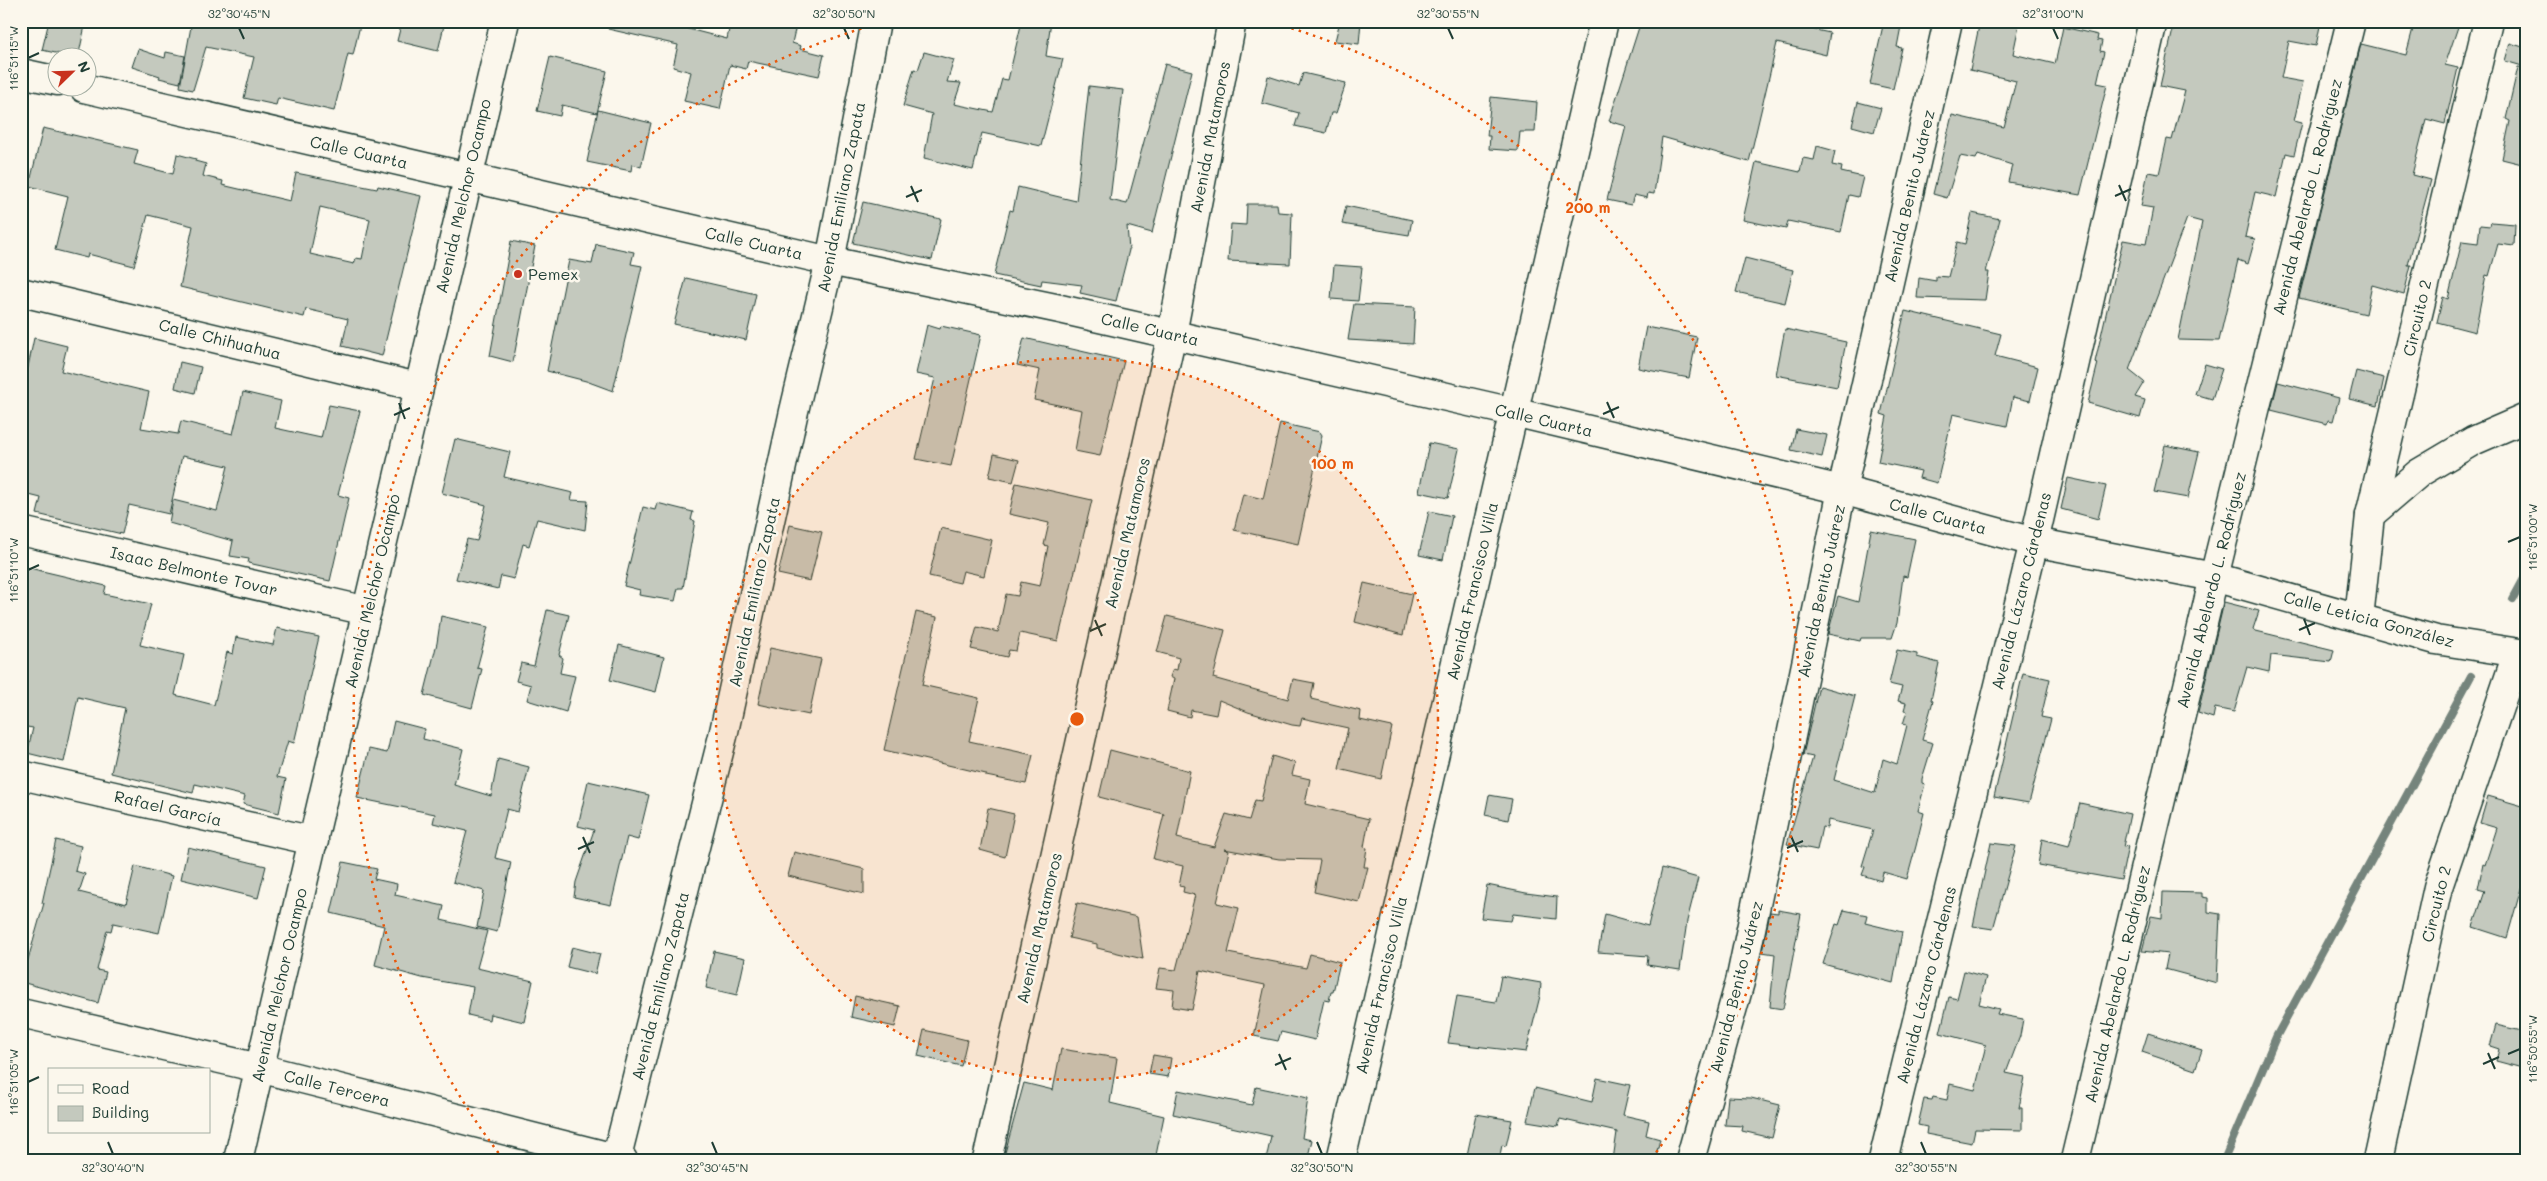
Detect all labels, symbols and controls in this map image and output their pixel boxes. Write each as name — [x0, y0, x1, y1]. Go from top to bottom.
text: 32°30'45"N — [208, 5, 270, 21]
text: 32°30'50"N — [813, 5, 875, 21]
text: 32°30'55"N — [1417, 5, 1479, 21]
text: 32°31'00"N — [2022, 5, 2084, 21]
text: 116°51'15"W — [5, 26, 21, 90]
north arrow — [48, 48, 98, 98]
text: N — [74, 58, 95, 75]
street label: Avenida Matamoros — [1184, 59, 1235, 215]
street label: Avenida Abelardo L. Rodríguez — [2267, 76, 2346, 317]
street label: Avenida Melchor Ocampo — [430, 97, 495, 295]
street label: Avenida Emiliano Zapata — [812, 100, 869, 294]
street label: Avenida Benito Juárez — [1878, 107, 1939, 284]
street label: Calle Cuarta — [308, 130, 410, 173]
text: 200 m — [1566, 197, 1611, 217]
street label: Calle Cuarta — [703, 221, 805, 264]
place label: Pemex — [528, 263, 578, 284]
marker: Pemex — [512, 268, 524, 280]
street label: Circuito 2 — [2398, 278, 2436, 358]
street label: Calle Cuarta — [1099, 307, 1201, 350]
street label: Calle Chihuahua — [157, 313, 283, 364]
street label: Calle Cuarta — [1493, 398, 1595, 441]
text: 100 m — [1310, 453, 1354, 473]
street label: Avenida Matamoros — [1099, 455, 1154, 610]
street label: Avenida Abelardo L. Rodríguez — [2171, 469, 2250, 710]
street label: Avenida Lázaro Cárdenas — [1986, 490, 2055, 692]
street label: Avenida Melchor Ocampo — [339, 492, 404, 690]
street label: Calle Cuarta — [1887, 492, 1989, 539]
street label: Avenida Emiliano Zapata — [723, 495, 784, 689]
street label: Avenida Francisco Villa — [1441, 500, 1502, 682]
street label: Avenida Benito Juárez — [1792, 502, 1849, 679]
text: 116°51'00"W — [2524, 503, 2540, 571]
text: 116°51'10"W — [5, 537, 21, 603]
street label: Isaac Belmonte Tovar — [108, 541, 280, 600]
street label: Calle Leticia González — [2281, 586, 2457, 651]
centre of rings — [1068, 710, 1086, 728]
street label: Rafael García — [112, 785, 224, 830]
street label: Avenida Matamoros — [1011, 850, 1066, 1005]
street label: Avenida Abelardo L. Rodríguez — [2079, 863, 2154, 1105]
street label: Circuito 2 — [2416, 864, 2455, 944]
street label: Avenida Lázaro Cárdenas — [1891, 884, 1960, 1086]
street label: Avenida Melchor Ocampo — [246, 886, 311, 1084]
street label: Avenida Emiliano Zapata — [626, 889, 693, 1082]
street label: Avenida Francisco Villa — [1350, 894, 1411, 1076]
street label: Avenida Benito Juárez — [1704, 899, 1767, 1075]
text: 116°50'55"W — [2524, 1015, 2540, 1083]
text: 116°51'05"W — [5, 1049, 21, 1115]
street label: Calle Tercera — [282, 1064, 392, 1111]
legend — [48, 1068, 210, 1134]
text: Road — [92, 1078, 129, 1098]
text: Building — [92, 1102, 149, 1122]
text: 32°30'40"N — [82, 1159, 144, 1175]
text: 32°30'45"N — [686, 1159, 748, 1175]
text: 32°30'50"N — [1291, 1159, 1353, 1175]
text: 32°30'55"N — [1895, 1159, 1957, 1175]

